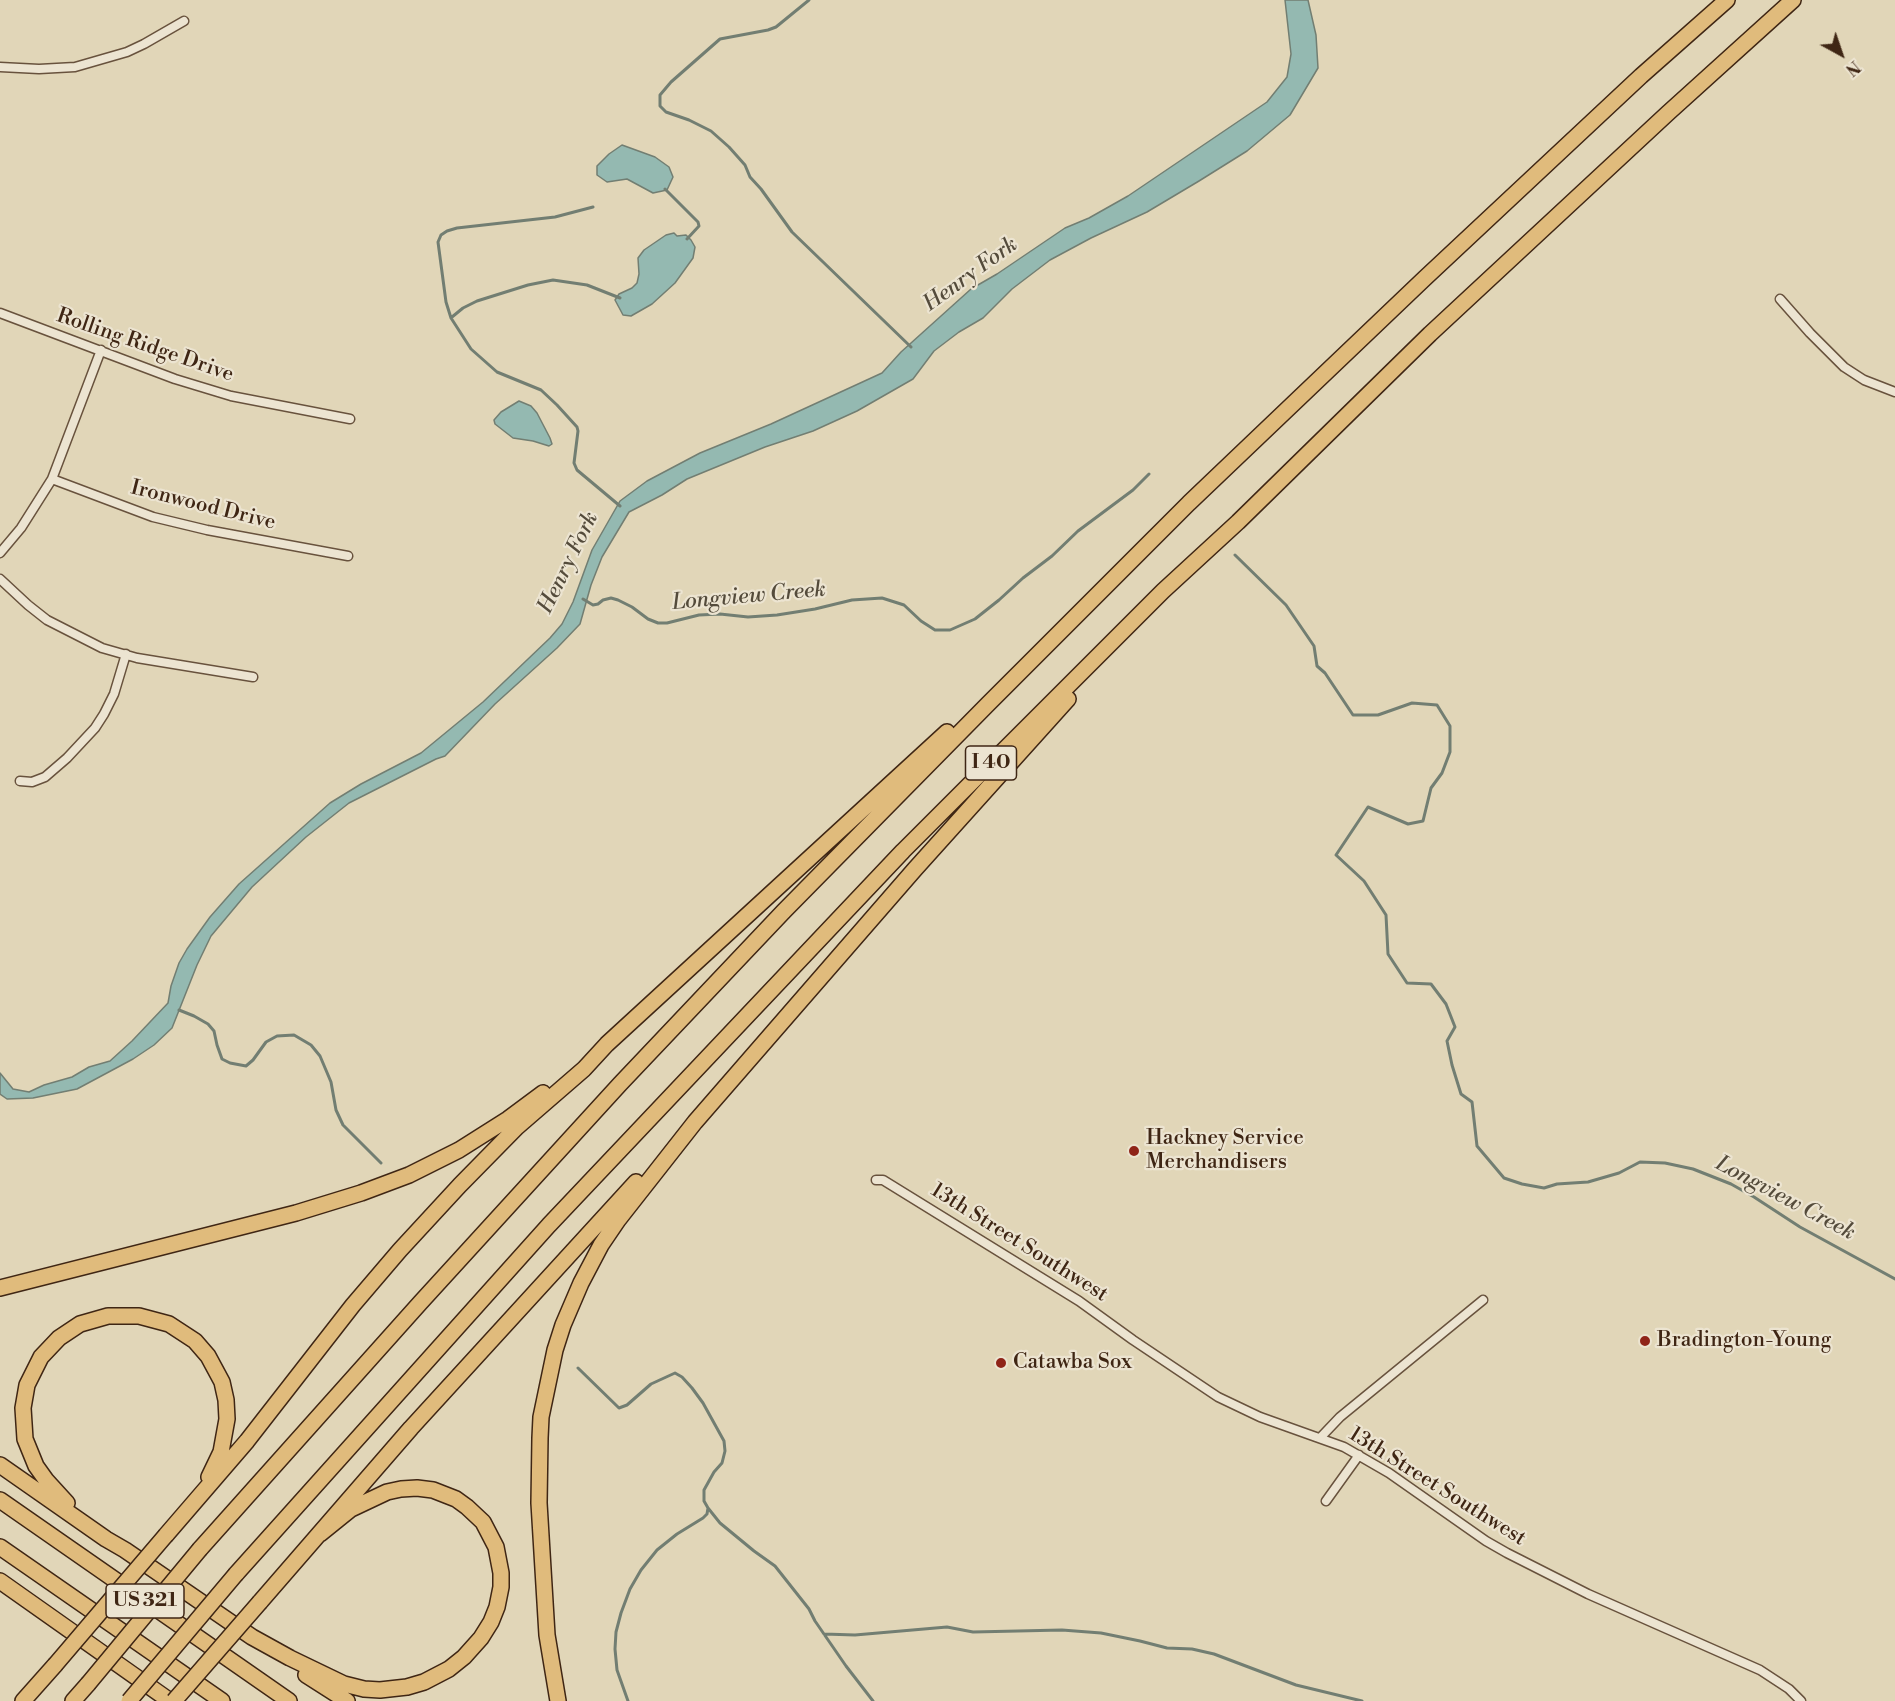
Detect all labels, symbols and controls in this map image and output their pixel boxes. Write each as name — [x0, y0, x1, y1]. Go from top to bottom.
north arrow — [1811, 24, 1871, 84]
text: N — [1841, 56, 1864, 80]
water label: Henry Fork — [919, 232, 1023, 318]
street label: Rolling Ridge Drive — [53, 304, 237, 388]
street label: Ironwood Drive — [128, 476, 278, 536]
water label: Henry Fork — [533, 508, 605, 618]
water label: Longview Creek — [671, 577, 827, 617]
road number: I 40 — [966, 746, 1016, 780]
place label: Hackney Service Merchandisers — [1146, 1126, 1304, 1176]
marker: Hackney Service Merchandisers — [1127, 1144, 1141, 1158]
water label: Longview Creek — [1711, 1151, 1859, 1247]
street label: 13th Street Southwest — [926, 1178, 1112, 1308]
place label: Bradington-Young — [1657, 1328, 1831, 1354]
marker: Bradington-Young — [1638, 1334, 1652, 1348]
place label: Catawba Sox — [1013, 1350, 1132, 1376]
marker: Catawba Sox — [994, 1356, 1008, 1370]
street label: 13th Street Southwest — [1344, 1422, 1530, 1552]
road number: US 321 — [106, 1584, 184, 1618]

